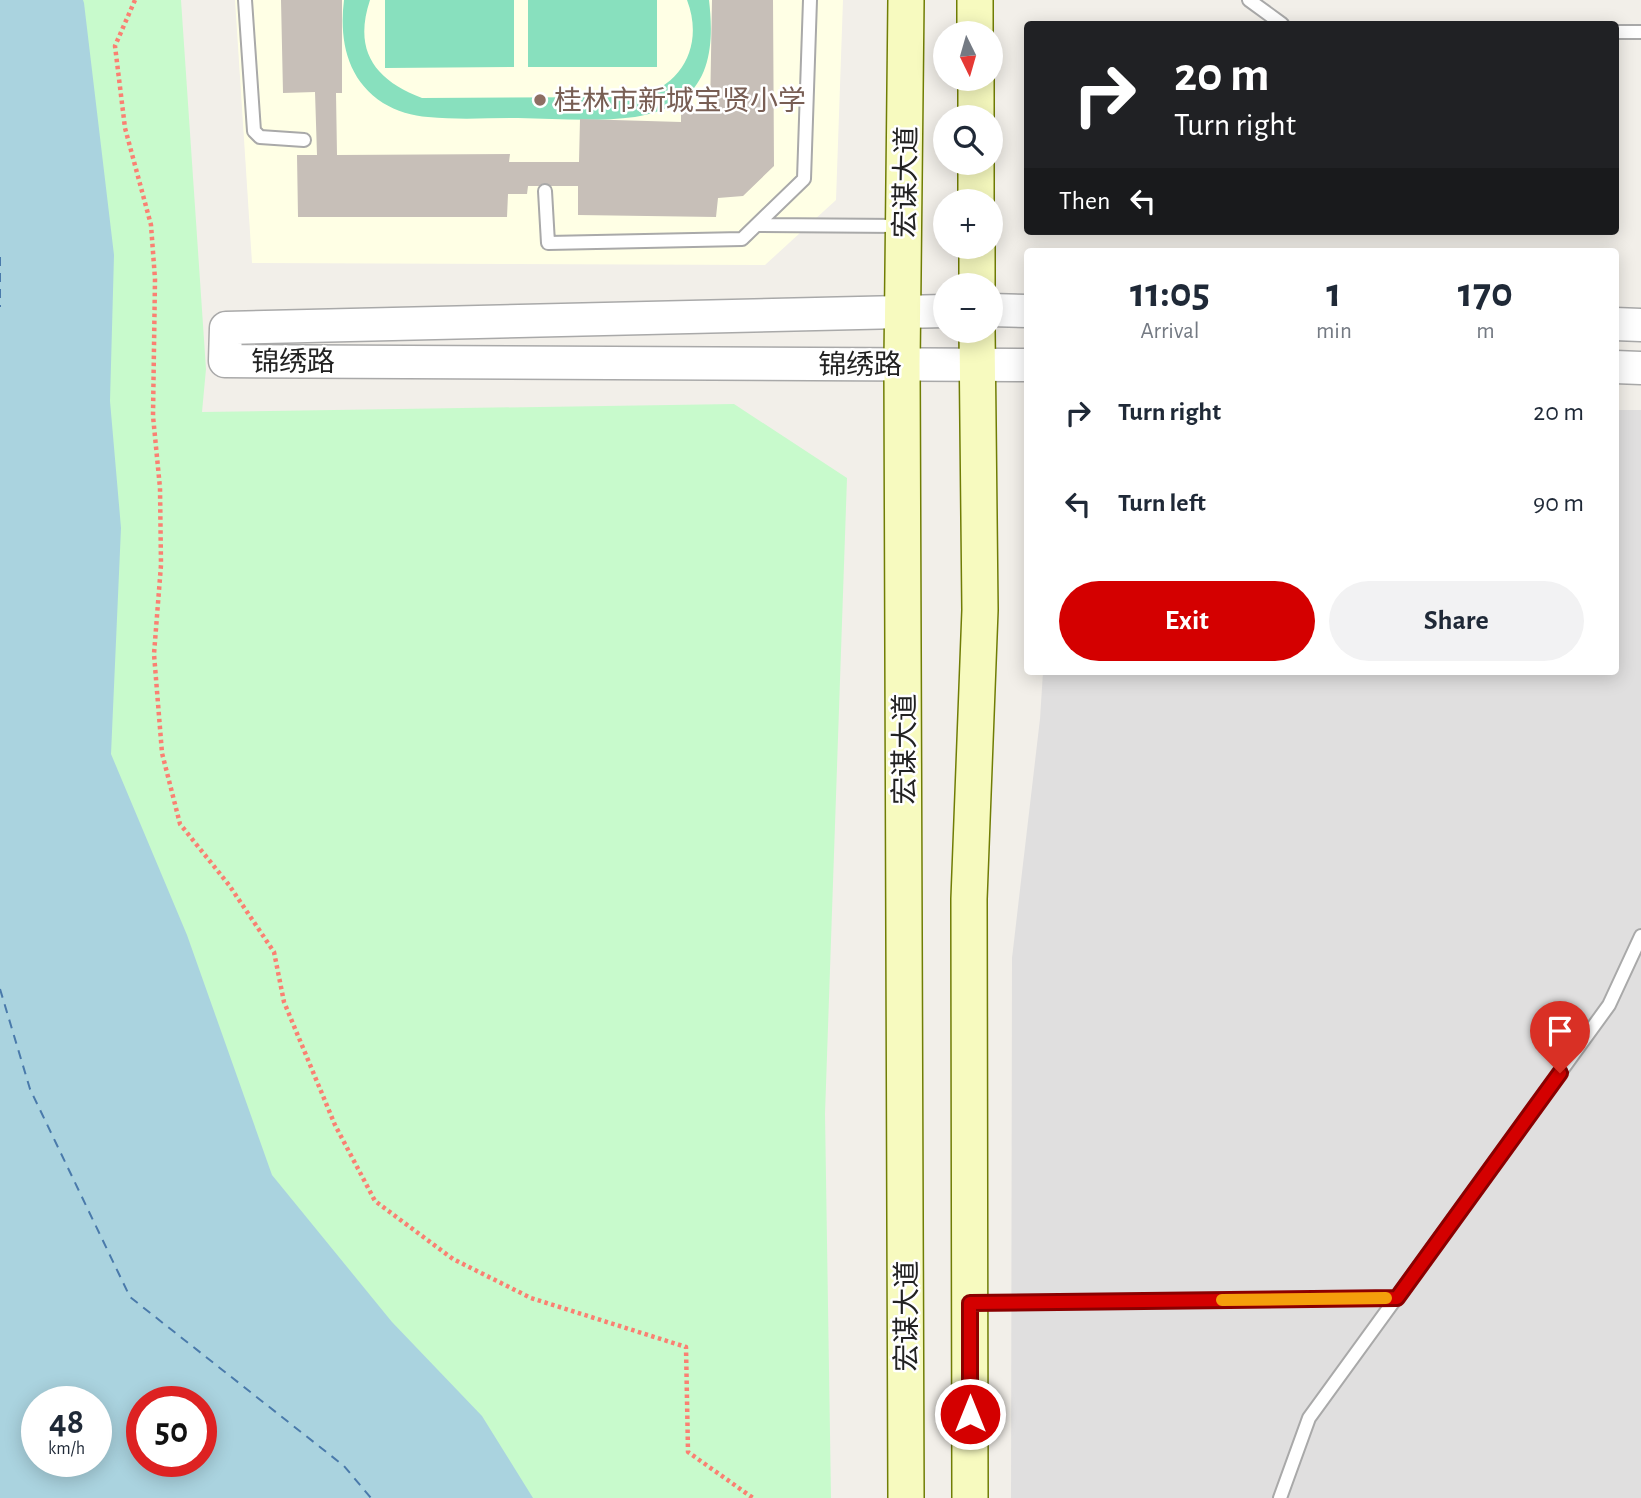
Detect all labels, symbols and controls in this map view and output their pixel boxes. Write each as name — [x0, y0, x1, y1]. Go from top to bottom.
north arrow — [933, 21, 1003, 91]
map controls — [933, 21, 1003, 343]
icon: right — [1059, 49, 1150, 140]
text: 20 m — [1174, 51, 1270, 100]
place label: 桂林市新城宝贤小学 — [554, 86, 806, 116]
marker: 桂林市新城宝贤小学 — [532, 92, 548, 108]
button: search — [933, 105, 1003, 175]
text: Turn right — [1174, 109, 1296, 141]
street label: 宏谋大道 — [890, 126, 922, 238]
icon: left — [1124, 182, 1162, 220]
text: Then — [1059, 188, 1110, 214]
button: + — [933, 189, 1003, 259]
text: 11:05 — [1130, 272, 1210, 314]
text: 1 — [1326, 272, 1341, 314]
text: 170 — [1458, 272, 1513, 314]
button: − — [933, 273, 1003, 343]
text: Arrival — [1140, 320, 1200, 343]
text: min — [1316, 320, 1352, 343]
text: m — [1476, 320, 1495, 343]
street label: 锦绣路 — [251, 347, 335, 377]
street label: 锦绣路 — [818, 350, 902, 380]
icon: right — [1059, 394, 1097, 432]
text: Turn right — [1118, 399, 1221, 425]
text: 20 m — [1533, 399, 1584, 425]
icon: left — [1059, 485, 1097, 523]
text: Turn left — [1118, 490, 1206, 516]
text: 90 m — [1533, 490, 1584, 516]
button: Exit — [1059, 581, 1315, 661]
button: Share — [1329, 581, 1584, 661]
street label: 宏谋大道 — [890, 693, 920, 805]
pin — [1530, 1001, 1590, 1073]
icon: arrive — [1541, 1012, 1579, 1050]
street label: 宏谋大道 — [892, 1260, 922, 1372]
position arrow — [933, 1377, 1007, 1451]
speed limit sign: 50 — [126, 1386, 217, 1477]
text: 48 — [49, 1405, 84, 1440]
text: km/h — [48, 1440, 85, 1458]

